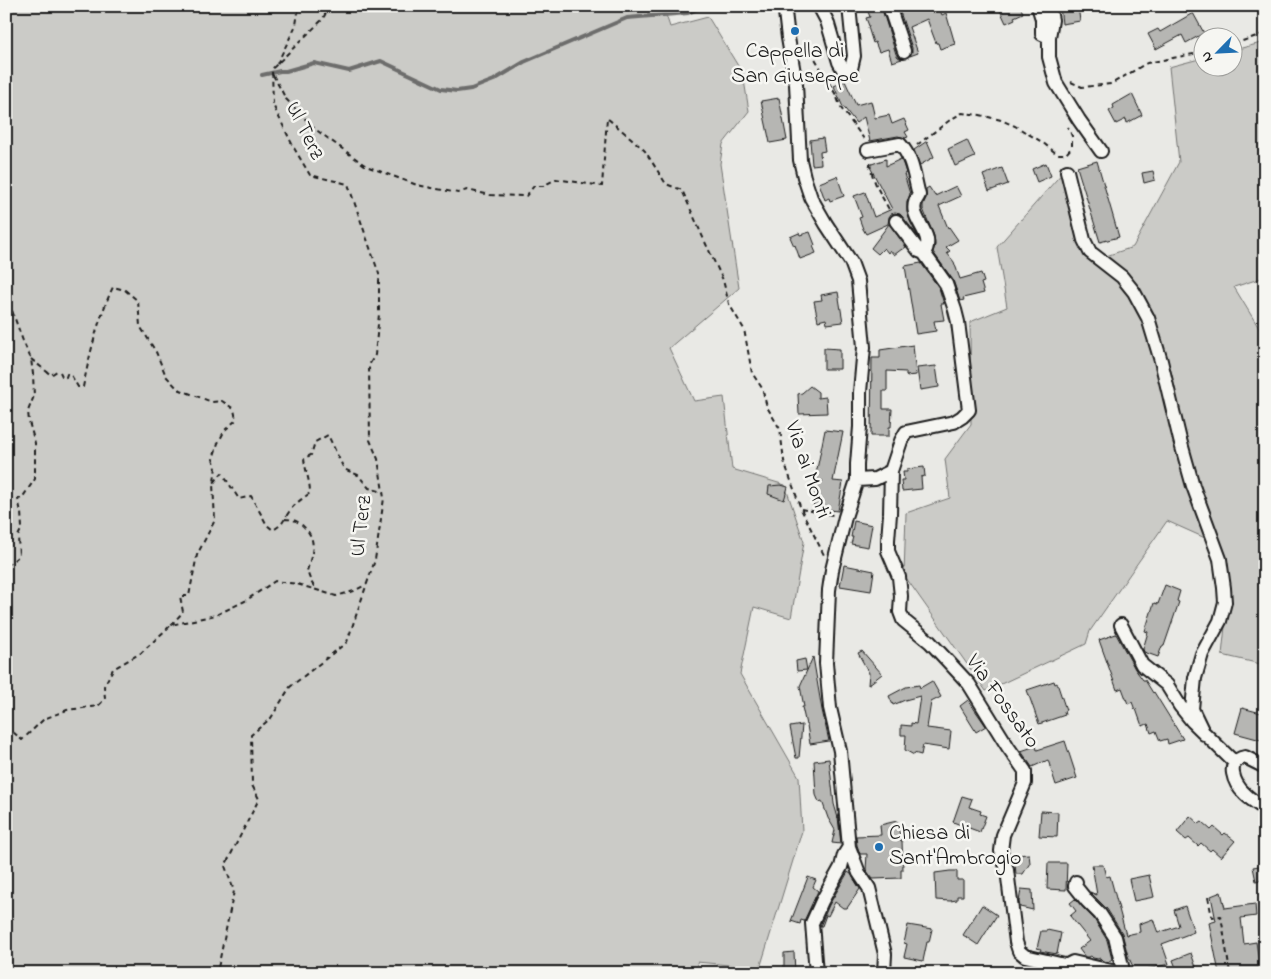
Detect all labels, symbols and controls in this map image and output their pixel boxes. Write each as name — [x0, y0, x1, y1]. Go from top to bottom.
marker: Cappella di San Giuseppe — [789, 25, 801, 37]
north arrow — [1194, 28, 1244, 78]
place label: Cappella di San Giuseppe — [731, 36, 859, 93]
text: N — [1196, 48, 1219, 65]
street label: Ul Terz — [276, 96, 332, 166]
street label: Via ai Monti — [775, 416, 839, 523]
street label: Ul Terz — [342, 493, 382, 559]
street label: Via Fossato — [956, 647, 1047, 756]
place label: Chiesa di Sant'Ambrogio — [889, 818, 1021, 876]
marker: Chiesa di Sant'Ambrogio — [873, 841, 885, 853]

